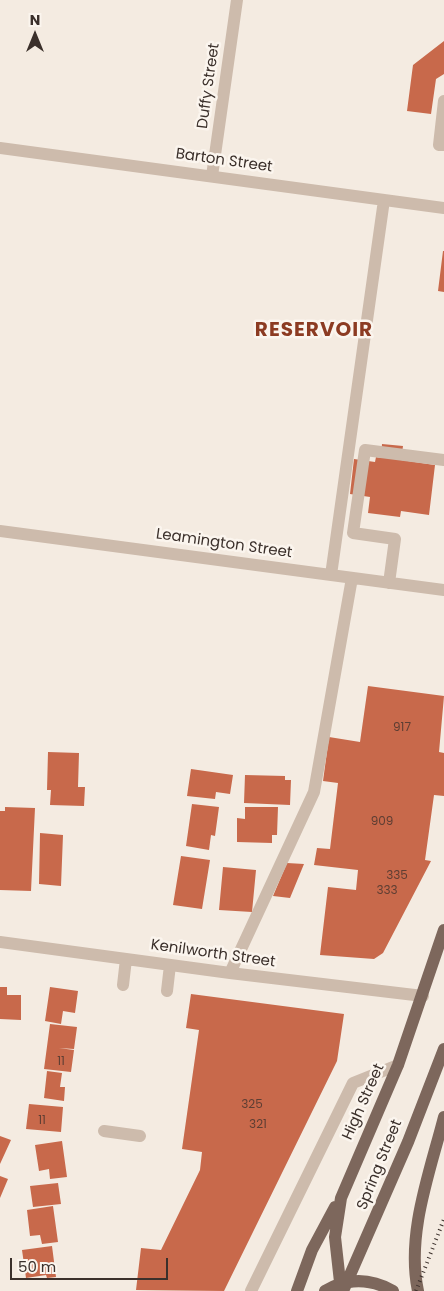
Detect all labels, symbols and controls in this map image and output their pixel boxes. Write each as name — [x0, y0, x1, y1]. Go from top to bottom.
north arrow — [10, 10, 60, 60]
text: N — [30, 10, 40, 30]
street label: Duffy Street — [194, 42, 224, 130]
street label: Barton Street — [174, 145, 274, 177]
district label: RESERVOIR — [254, 319, 374, 343]
street label: Leamington Street — [155, 526, 293, 562]
house number: 917 — [393, 721, 411, 735]
house number: 909 — [371, 815, 393, 829]
house number: 335 — [386, 869, 408, 883]
house number: 333 — [376, 884, 398, 898]
street label: Kenilworth Street — [149, 936, 277, 972]
house number: 11 — [57, 1055, 65, 1069]
street label: High Street — [339, 1061, 389, 1143]
house number: 325 — [241, 1098, 263, 1112]
house number: 11 — [38, 1114, 46, 1128]
street label: Spring Street — [354, 1117, 406, 1213]
house number: 321 — [249, 1118, 267, 1132]
scale bar — [12, 1248, 170, 1280]
text: 50 m — [18, 1256, 56, 1277]

